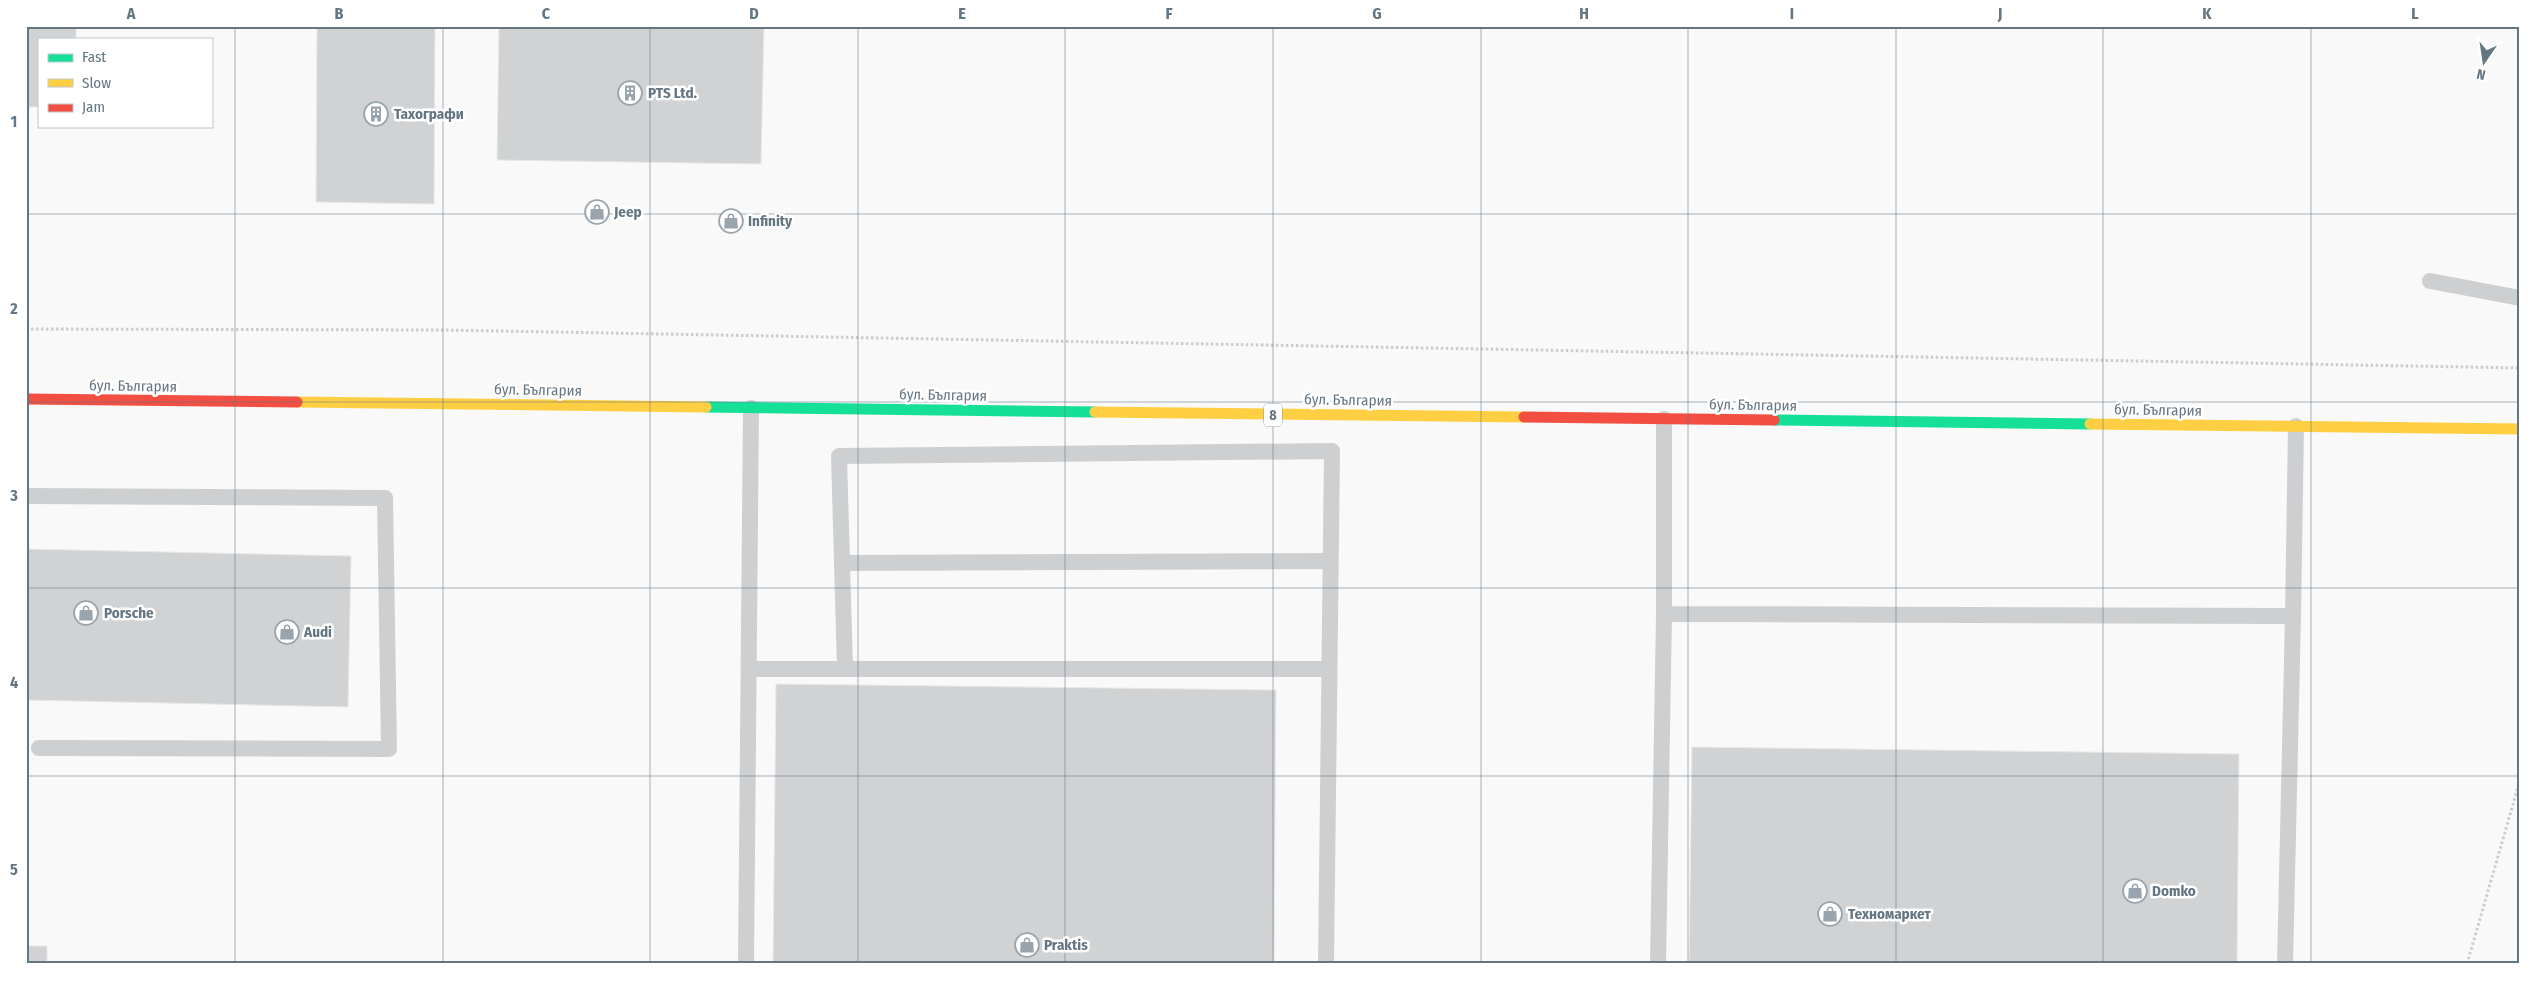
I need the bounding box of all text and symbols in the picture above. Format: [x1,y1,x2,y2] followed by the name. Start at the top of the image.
[126,4,136,23] text: A
[335,4,344,23] text: B
[542,4,551,23] text: C
[749,4,759,23] text: D
[958,4,966,23] text: E
[1165,4,1173,23] text: F
[1372,4,1382,23] text: G
[1579,4,1589,23] text: H
[1790,4,1794,23] text: I
[1997,4,2002,23] text: J
[2202,4,2212,23] text: K
[2411,4,2419,23] text: L
[38,38,212,128] legend
[2458,38,2508,88] north arrow
[82,48,106,66] text: Fast
[2475,65,2487,83] text: N
[82,74,111,92] text: Slow
[617,80,643,106] building icon: PTS Ltd.
[648,84,698,102] place label: PTS Ltd.
[82,98,105,116] text: Jam
[363,101,389,127] building icon: Тахографи
[394,105,464,123] place label: Тахографи
[11,112,17,131] text: 1
[584,199,610,225] shop icon: Jeep
[613,203,642,221] place label: Jeep
[718,208,744,234] shop icon: Infinity
[748,212,793,230] place label: Infinity
[9,299,18,318] text: 2
[89,376,177,396] street label: бул. България
[494,380,582,400] street label: бул. България
[899,385,987,405] street label: бул. България
[1304,390,1392,410] street label: бул. България
[1709,395,1797,415] street label: бул. България
[2114,400,2202,420] street label: бул. България
[1264,404,1282,426] road number: 8
[9,486,18,505] text: 3
[73,600,99,626] shop icon: Porsche
[104,604,154,622] place label: Porsche
[274,619,300,645] shop icon: Audi
[303,623,332,641] place label: Audi
[10,673,18,692] text: 4
[10,860,18,879] text: 5
[2122,878,2148,904] shop icon: Domko
[2152,882,2196,900] place label: Domko
[1817,901,1843,927] shop icon: Техномаркет
[1848,905,1931,923] place label: Техномаркет
[1014,932,1040,958] shop icon: Praktis
[1044,936,1088,954] place label: Praktis

